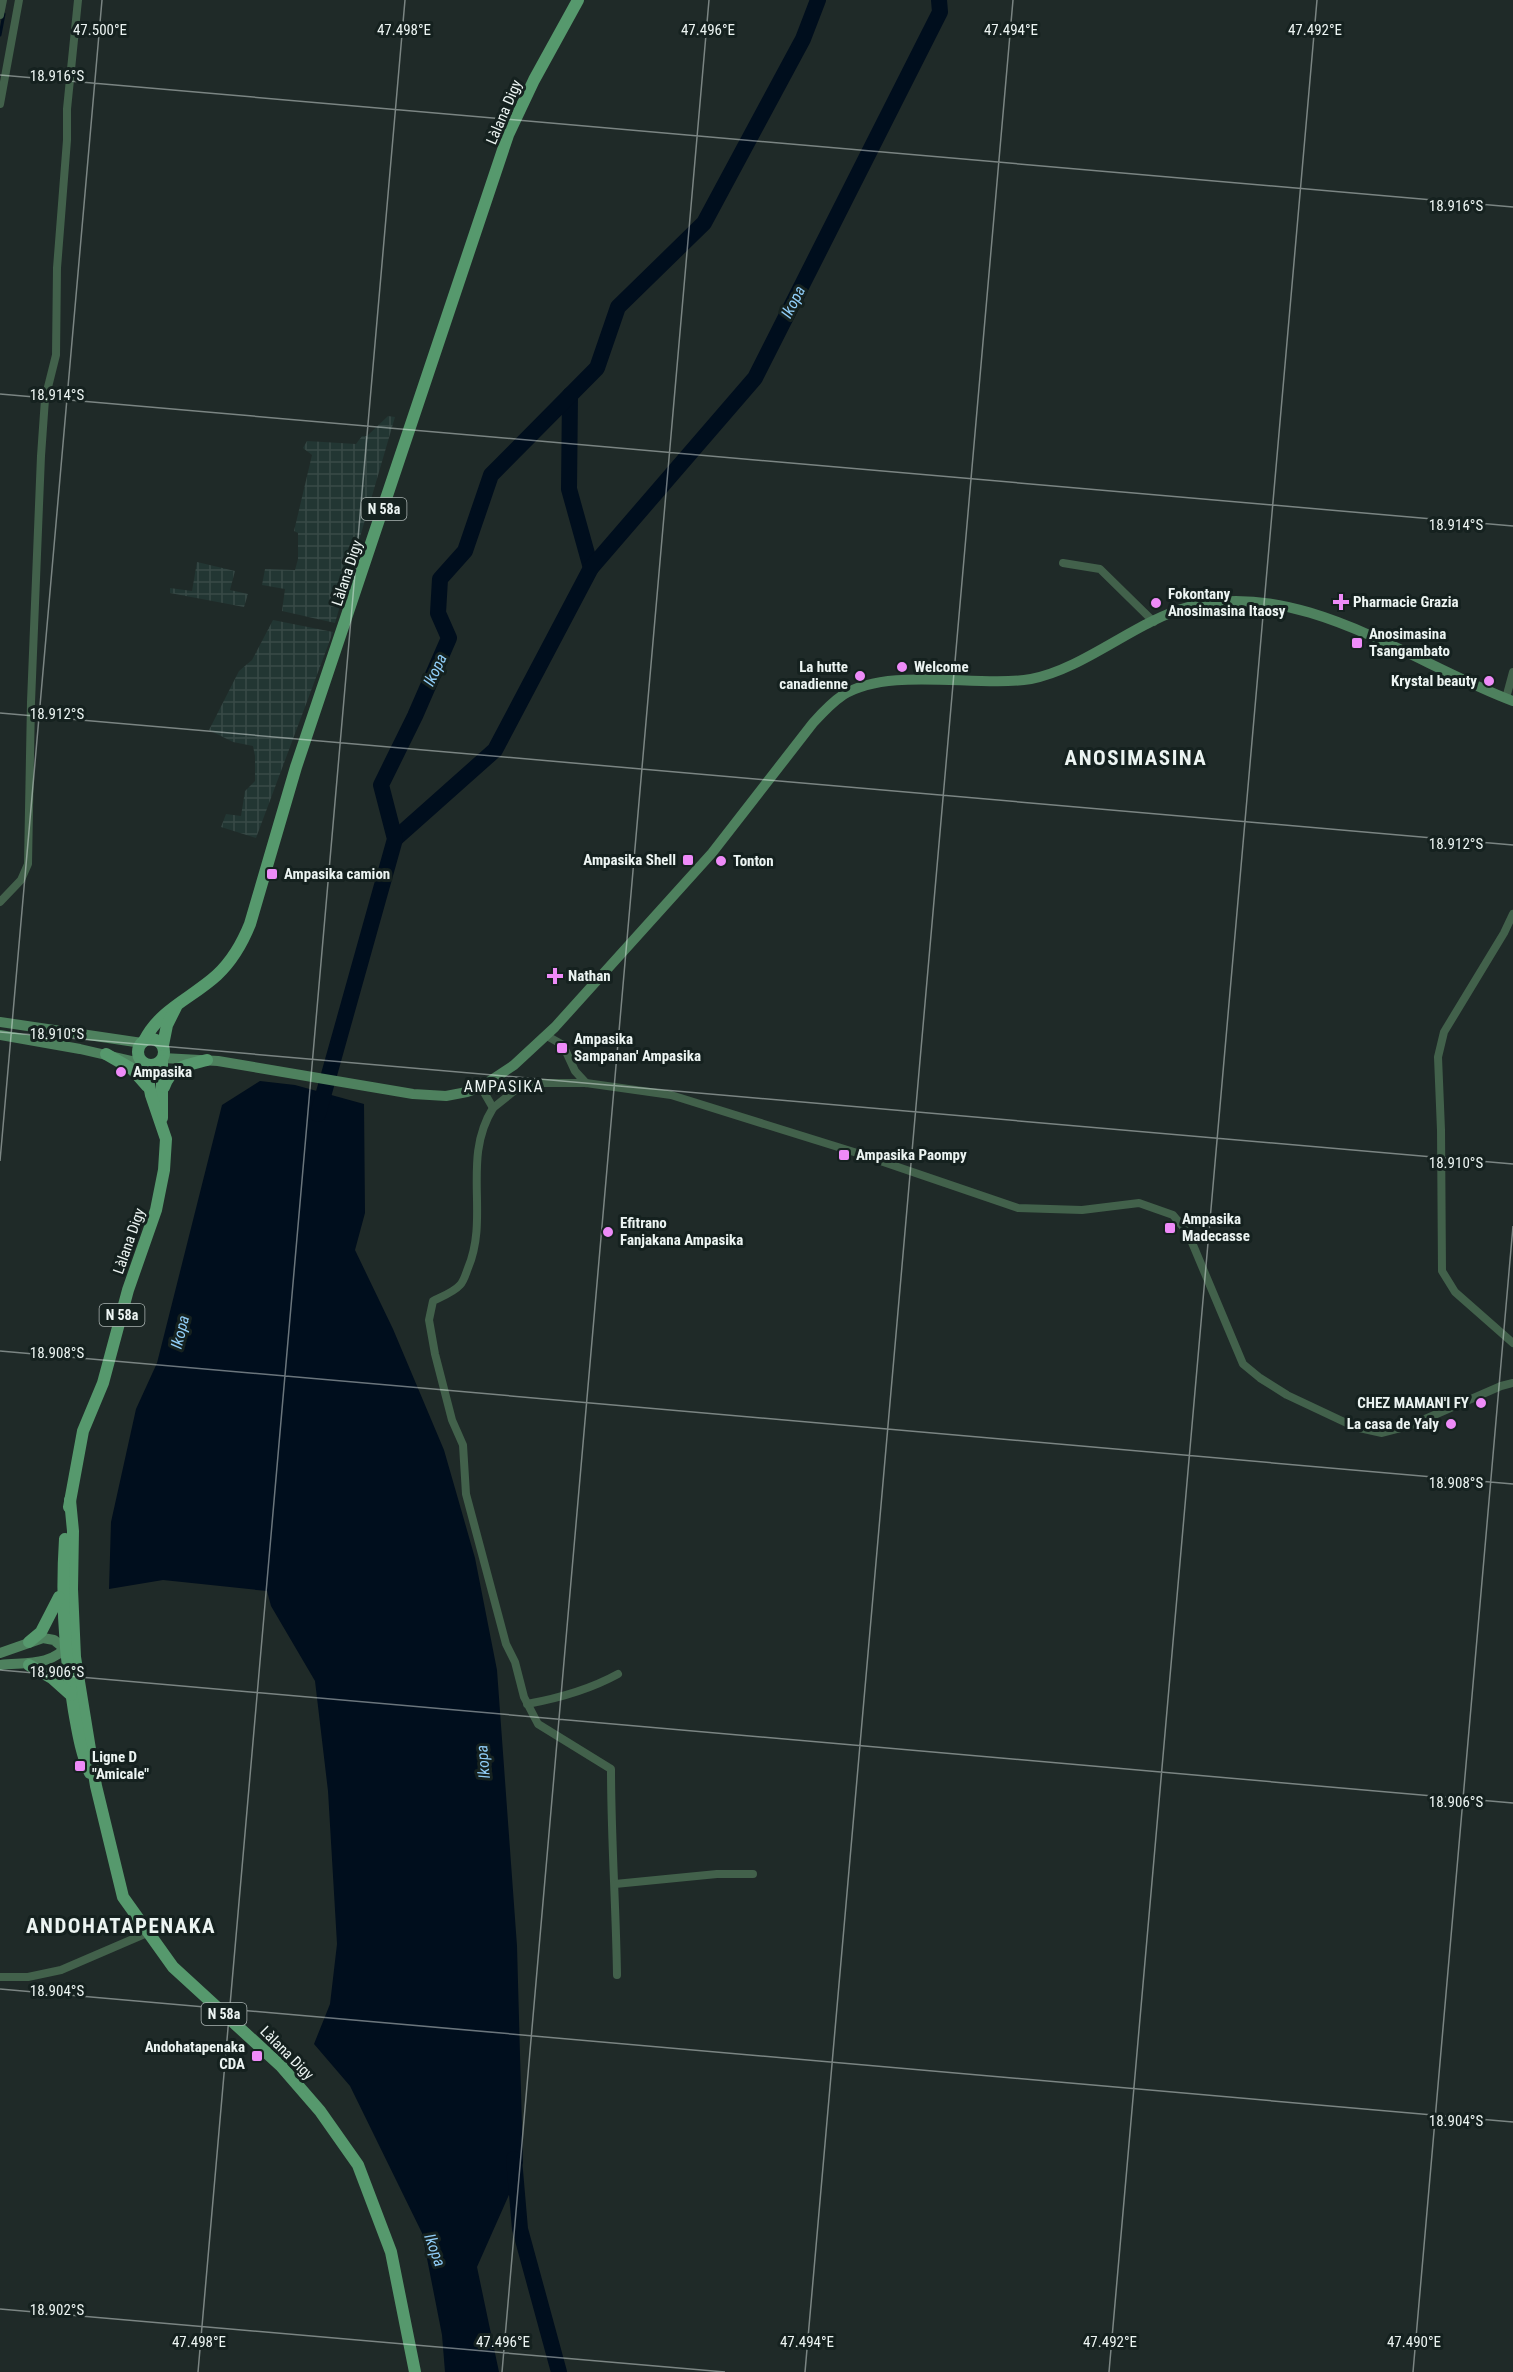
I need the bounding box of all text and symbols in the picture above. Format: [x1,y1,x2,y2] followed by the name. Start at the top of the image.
[73,21,127,39] text: 47.500°E
[377,21,431,39] text: 47.498°E
[681,21,735,39] text: 47.496°E
[984,21,1038,39] text: 47.494°E
[1288,21,1342,39] text: 47.492°E
[30,67,84,85] text: 18.916°S
[482,77,526,147] street label: Làlana Digy
[1429,197,1483,215] text: 18.916°S
[777,283,809,321] water label: Ikopa
[30,386,84,404] text: 18.914°S
[362,498,406,520] road number: N 58a
[1429,516,1483,534] text: 18.914°S
[328,538,366,608] street label: Làlana Digy
[1168,585,1286,620] place label: Fokontany Anosimasina Itaosy
[1353,593,1459,611] place label: Pharmacie Grazia
[1334,595,1348,609] marker: Pharmacie Grazia
[1149,596,1163,610] marker: Fokontany Anosimasina Itaosy
[1369,625,1450,660] place label: Anosimasina Tsangambato
[1350,636,1364,650] marker: Anosimasina Tsangambato
[419,651,451,689] water label: Ikopa
[779,658,848,693] place label: La hutte canadienne
[914,658,969,676] place label: Welcome
[895,660,909,674] marker: Welcome
[853,669,867,683] marker: La hutte canadienne
[1391,672,1477,690] place label: Krystal beauty
[1482,674,1496,688] marker: Krystal beauty
[30,705,84,723] text: 18.912°S
[1065,746,1207,770] district label: ANOSIMASINA
[1429,835,1483,853] text: 18.912°S
[583,851,676,869] place label: Ampasika Shell
[733,852,774,870] place label: Tonton
[681,853,695,867] marker: Ampasika Shell
[714,854,728,868] marker: Tonton
[284,865,390,883] place label: Ampasika camion
[265,867,279,881] marker: Ampasika camion
[546,967,564,985] marker: Nathan
[568,967,611,985] place label: Nathan
[30,1025,84,1043] text: 18.910°S
[574,1030,701,1065] place label: Ampasika Sampanan' Ampasika
[555,1041,569,1055] marker: Ampasika Sampanan' Ampasika
[133,1063,192,1081] place label: Ampasika
[114,1065,128,1079] marker: Ampasika
[464,1077,544,1096] district label: AMPASIKA
[856,1146,967,1164] place label: Ampasika Paompy
[837,1148,851,1162] marker: Ampasika Paompy
[1429,1154,1483,1172] text: 18.910°S
[109,1206,149,1276] street label: Làlana Digy
[1182,1210,1250,1245] place label: Ampasika Madecasse
[620,1214,743,1249] place label: Efitrano Fanjakana Ampasika
[1163,1221,1177,1235] marker: Ampasika Madecasse
[601,1225,615,1239] marker: Efitrano Fanjakana Ampasika
[100,1304,144,1326] road number: N 58a
[167,1313,193,1351] water label: Ikopa
[30,1344,84,1362] text: 18.908°S
[1357,1394,1470,1412] place label: CHEZ MAMAN'I FY
[1474,1396,1488,1410] marker: CHEZ MAMAN'I FY
[1347,1415,1439,1433] place label: La casa de Yaly
[1444,1417,1458,1431] marker: La casa de Yaly
[1429,1474,1483,1492] text: 18.908°S
[30,1663,84,1681] text: 18.906°S
[472,1744,494,1780] water label: Ikopa
[92,1748,149,1783] place label: Ligne D "Amicale"
[73,1759,87,1773] marker: Ligne D "Amicale"
[1429,1793,1483,1811] text: 18.906°S
[26,1914,216,1938] district label: ANDOHATAPENAKA
[30,1982,84,2000] text: 18.904°S
[202,2003,246,2025] road number: N 58a
[256,2022,318,2084] street label: Làlana Digy
[145,2038,245,2073] place label: Andohatapenaka CDA
[250,2049,264,2063] marker: Andohatapenaka CDA
[1429,2112,1483,2130] text: 18.904°S
[420,2231,450,2269] water label: Ikopa
[30,2301,84,2319] text: 18.902°S
[172,2333,226,2351] text: 47.498°E
[476,2333,530,2351] text: 47.496°E
[780,2333,834,2351] text: 47.494°E
[1083,2333,1137,2351] text: 47.492°E
[1387,2333,1441,2351] text: 47.490°E

